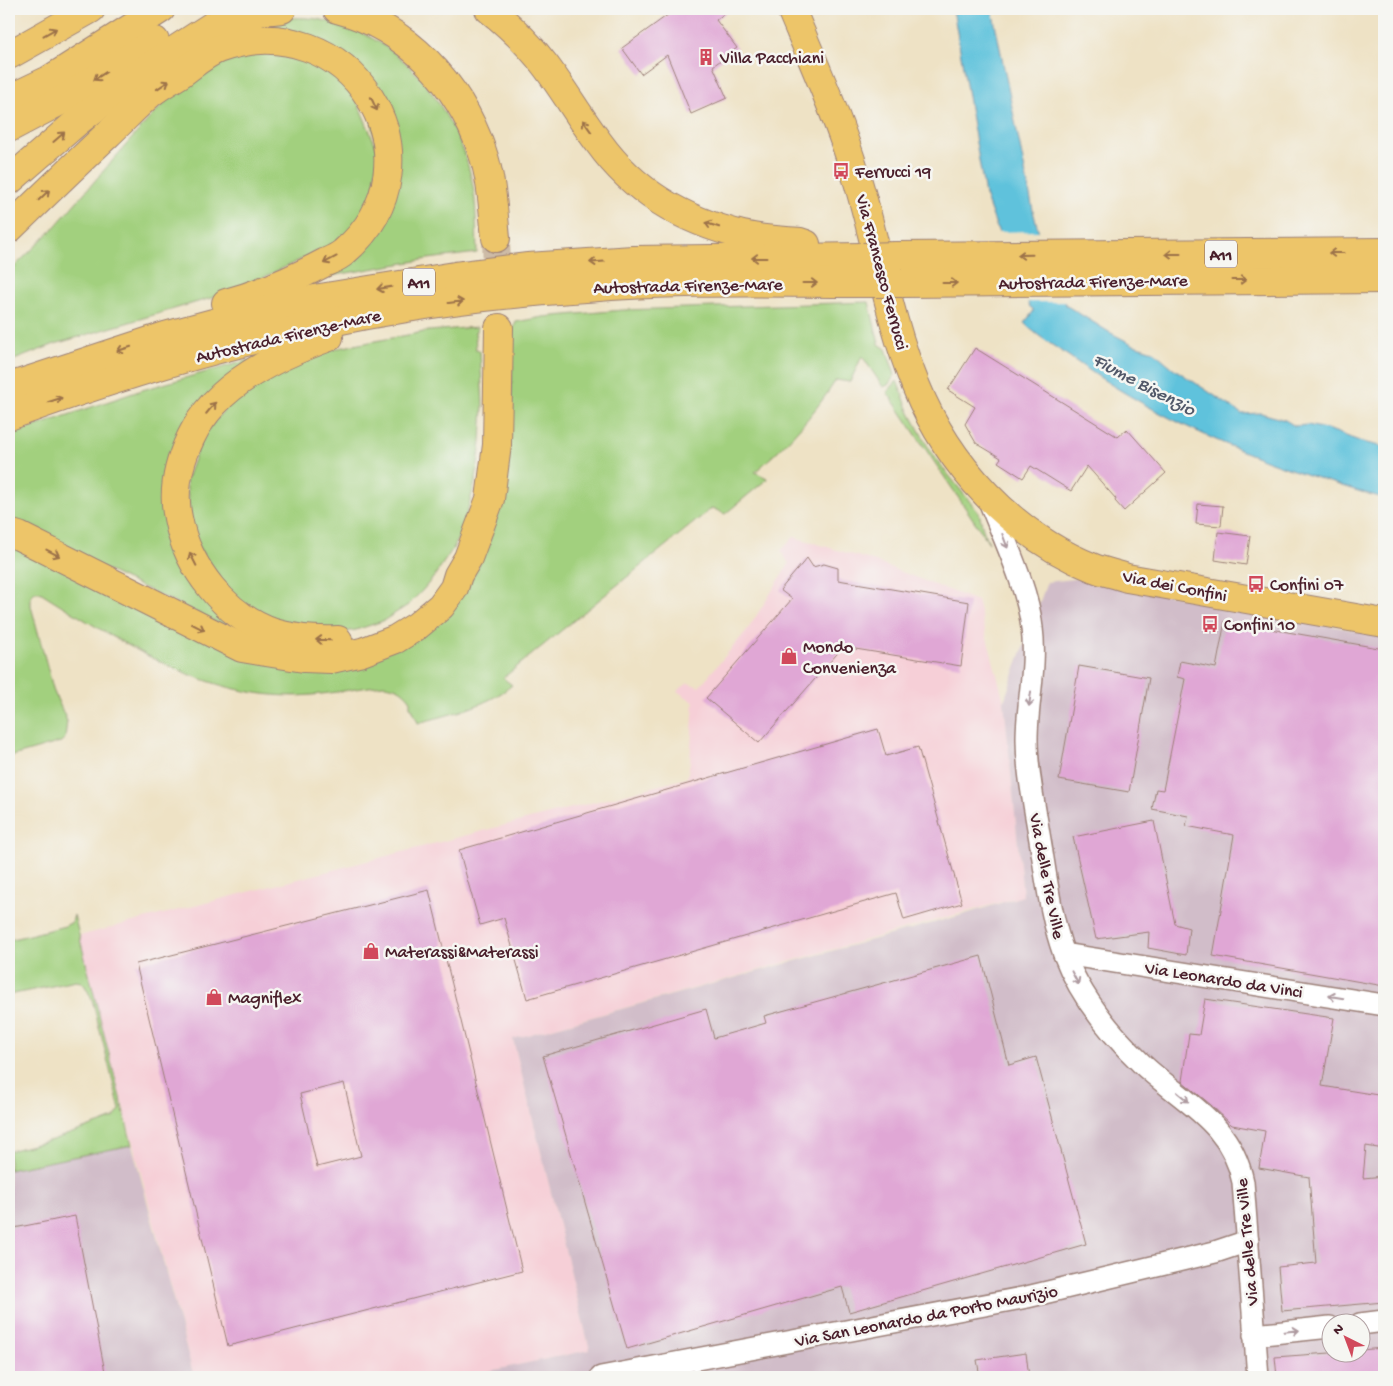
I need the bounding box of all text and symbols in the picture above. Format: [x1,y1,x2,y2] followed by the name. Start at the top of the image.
[42,27,57,37] one-way arrow
[696,47,716,67] building icon: Villa Pacchiani
[719,49,824,70] place label: Villa Pacchiani
[94,71,108,81] one-way arrow
[156,80,170,90] one-way arrow
[370,96,380,111] one-way arrow
[582,119,592,133] one-way arrow
[52,132,65,143] one-way arrow
[831,161,851,181] bus stop icon: Ferrucci 19
[854,163,931,184] place label: Ferrucci 19
[38,189,50,201] one-way arrow
[849,192,911,353] street label: Via Francesco Ferrucci
[704,220,720,229] one-way arrow
[1205,240,1237,268] road number: A11
[1328,248,1344,258] one-way arrow
[1165,249,1182,259] one-way arrow
[1017,250,1034,260] one-way arrow
[752,253,768,263] one-way arrow
[323,256,338,265] one-way arrow
[589,257,605,266] one-way arrow
[403,268,435,296] road number: A11
[998,271,1189,296] street label: Autostrada Firenze-Mare
[593,275,784,300] street label: Autostrada Firenze-Mare
[1231,275,1247,285] one-way arrow
[802,278,818,288] one-way arrow
[942,278,958,287] one-way arrow
[376,283,392,293] one-way arrow
[447,297,463,307] one-way arrow
[194,306,384,369] street label: Autostrada Firenze-Mare
[116,345,132,355] one-way arrow
[1088,350,1199,423] water label: Fiume Bisenzio
[46,394,62,404] one-way arrow
[205,402,216,415] one-way arrow
[1001,533,1010,548] one-way arrow
[45,549,60,559] one-way arrow
[188,551,198,566] one-way arrow
[1120,567,1228,608] street label: Via dei Confini
[1246,574,1266,594] bus stop icon: Confini 07
[1270,576,1344,597] place label: Confini 07
[1200,614,1220,634] bus stop icon: Confini 10
[1224,616,1295,637] place label: Confini 10
[190,622,205,632] one-way arrow
[316,635,332,645] one-way arrow
[803,638,897,680] place label: Mondo Convenienza
[779,646,799,666] shop icon: Mondo Convenienza
[1025,690,1035,706] one-way arrow
[1023,811,1068,942] street label: Via delle Tre Ville
[361,941,381,961] shop icon: Materassi&Materassi
[385,943,539,964] place label: Materassi&Materassi
[1142,958,1304,1004] street label: Via Leonardo da Vinci
[1070,970,1080,985] one-way arrow
[204,987,224,1007] shop icon: Magniflex
[228,989,302,1010] place label: Magniflex
[1328,992,1344,1002] one-way arrow
[1176,1092,1189,1103] one-way arrow
[1232,1177,1265,1307] street label: Via delle Tre Ville
[792,1282,1060,1353] street label: Via San Leonardo da Porto Maurizio
[1320,1314,1370,1364] north arrow
[1330,1321,1348,1340] text: N
[1284,1326,1300,1336] one-way arrow

